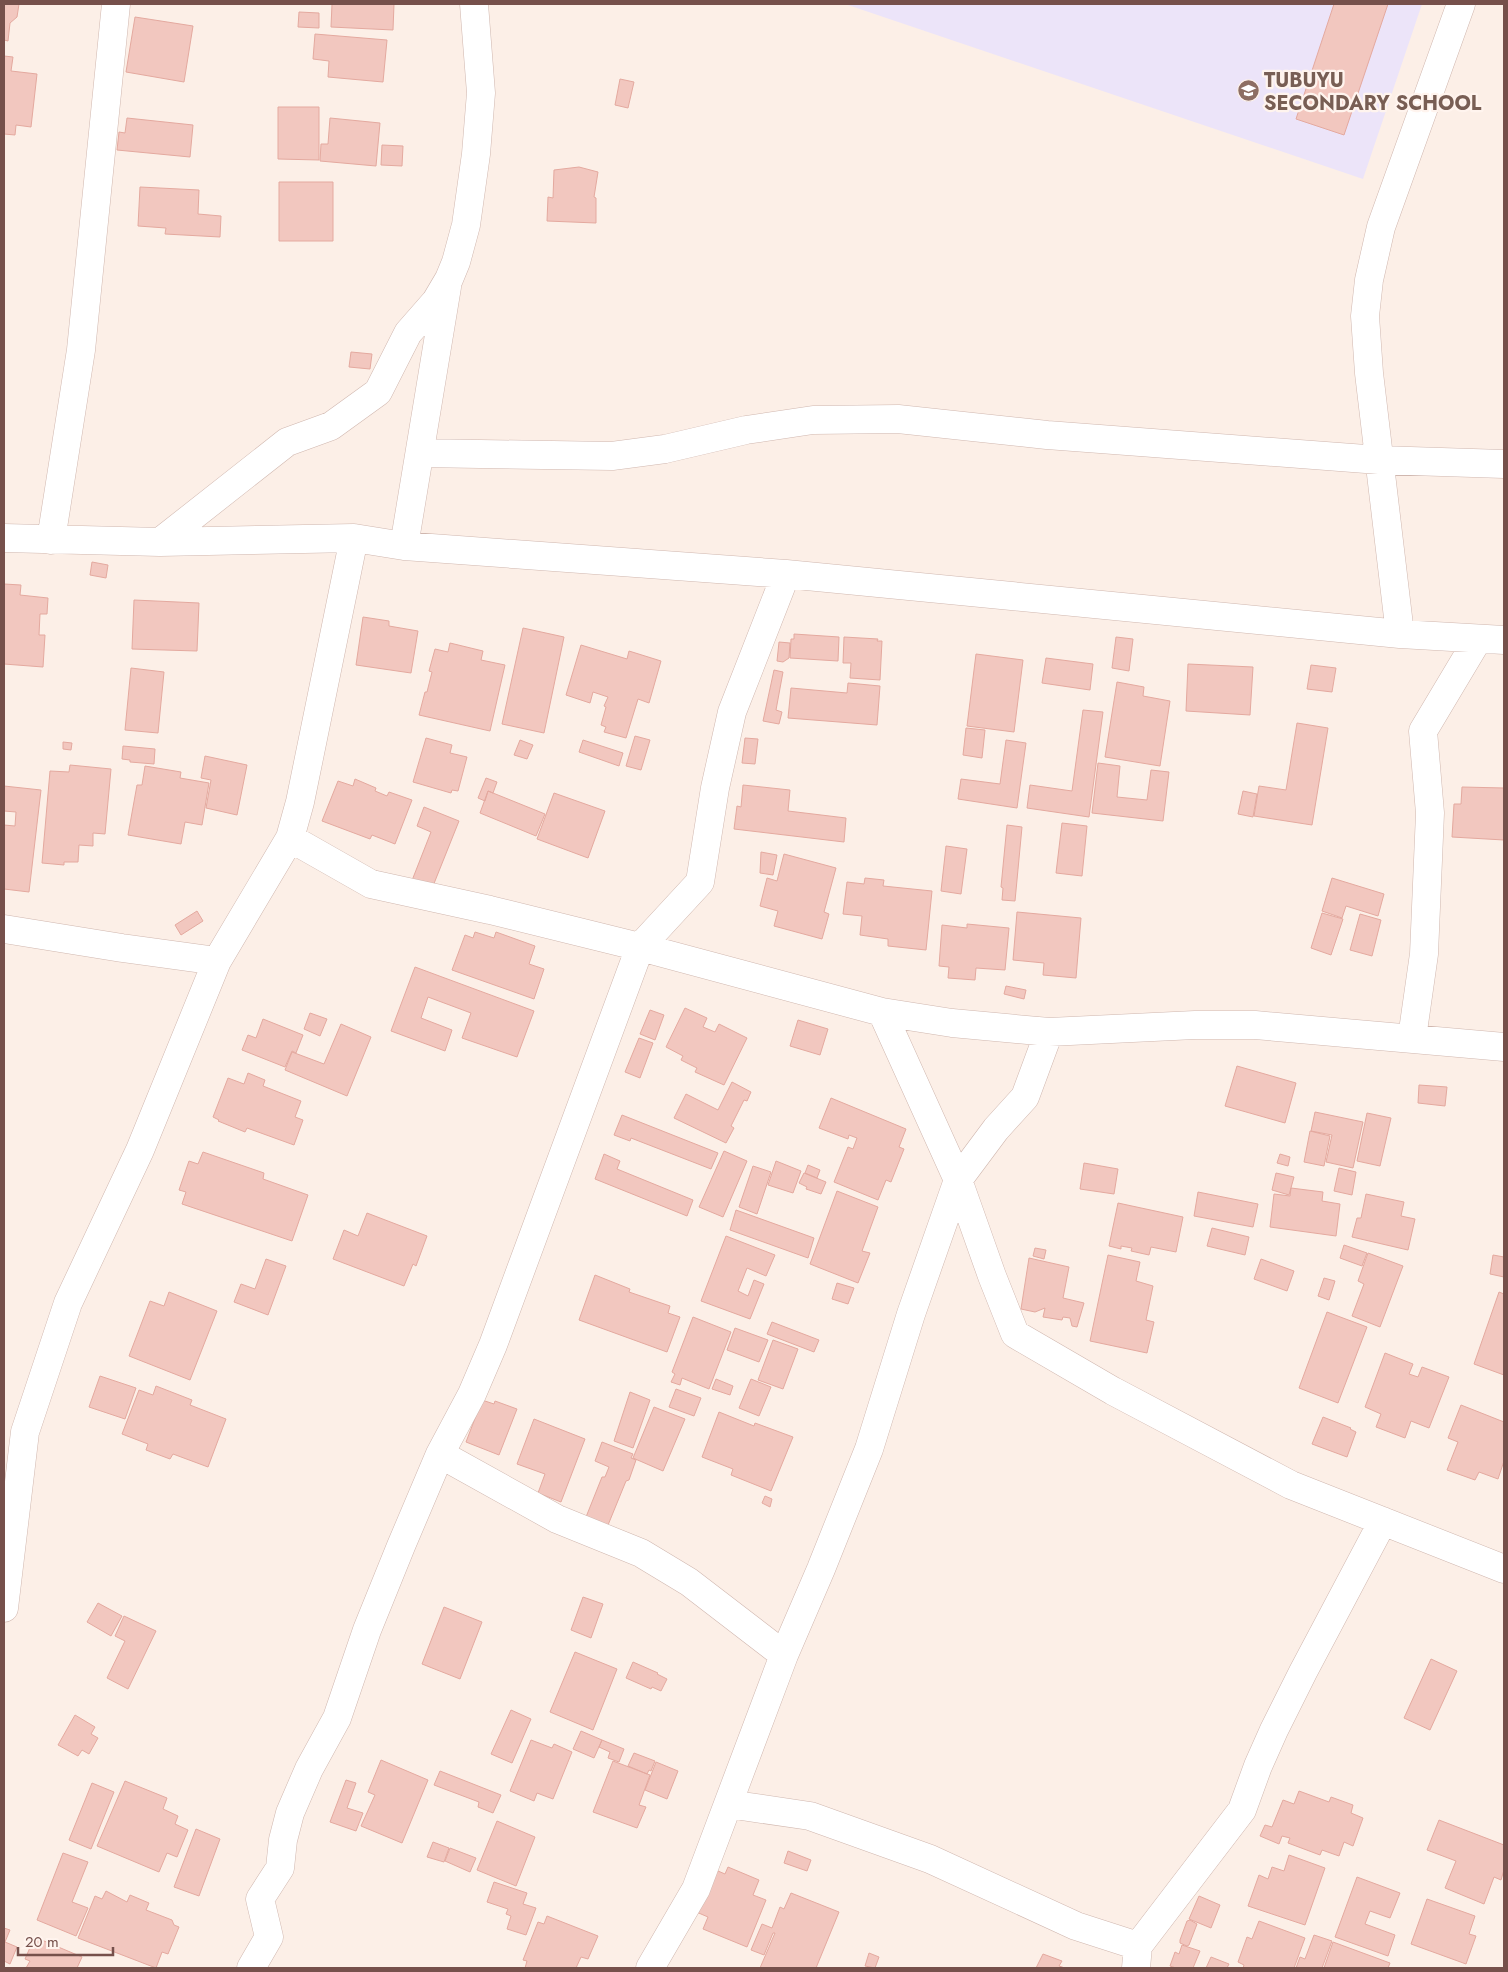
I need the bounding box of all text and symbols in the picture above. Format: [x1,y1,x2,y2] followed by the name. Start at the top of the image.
[1264,66,1482,118] place label: TUBUYU SECONDARY SCHOOL
[1236,79,1260,103] school or university icon: TUBUYU SECONDARY SCHOOL
[18,1924,112,1956] scale bar
[25,1931,59,1953] text: 20 m

